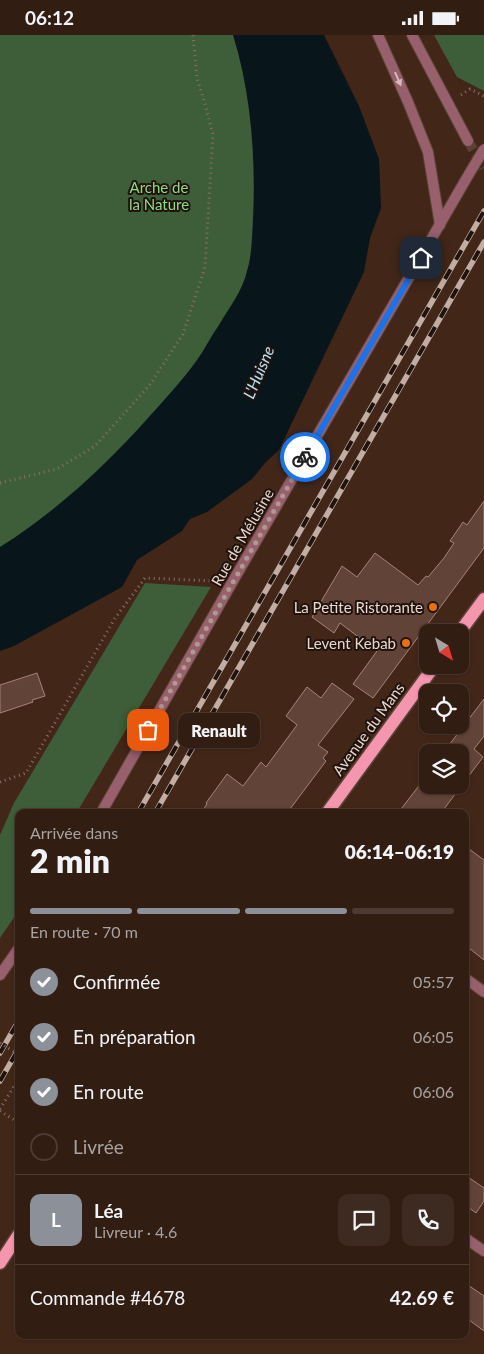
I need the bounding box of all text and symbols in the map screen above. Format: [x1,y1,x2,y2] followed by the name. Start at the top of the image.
[25,6,74,29] text: 06:12
[394,72,402,86] one-way arrow
[129,178,189,213] park label: Arche de la Nature
[400,237,442,279] pin
[407,244,435,272] icon: home
[238,343,278,401] water label: L'Huisne
[280,432,330,482] courier
[291,443,319,471] icon: bike
[207,485,277,589] street label: Rue de Mélusine
[294,598,423,616] place label: La Petite Ristorante
[427,601,439,613] marker: La Petite Ristorante
[419,624,469,674] north arrow
[419,624,469,794] map controls
[307,634,396,652] place label: Levent Kebab
[400,637,412,649] marker: Levent Kebab
[328,679,408,779] street label: Avenue du Mans
[419,684,469,734] button: locate
[127,709,169,751] pin
[178,713,260,747] callout: Renault
[134,716,162,744] icon: bag
[191,721,247,740] text: Renault
[419,744,469,794] button: layers
[30,823,118,842] text: Arrivée dans
[345,840,454,863] text: 06:14–06:19
[30,841,110,880] text: 2 min
[30,922,138,941] text: En route · 70 m
[30,968,58,996] icon: check
[73,970,160,993] text: Confirmée
[413,972,454,991] text: 05:57
[30,1023,58,1051] icon: check
[73,1025,196,1048] text: En préparation
[413,1027,454,1046] text: 06:05
[30,1078,58,1106] icon: check
[73,1080,144,1103] text: En route
[413,1082,454,1101] text: 06:06
[73,1135,124,1158] text: Livrée
[338,1194,390,1246] button: chat
[402,1194,454,1246] button: phone
[94,1199,123,1222] text: Léa
[51,1208,61,1231] text: L
[94,1222,177,1241] text: Livreur · 4.6
[30,1286,185,1309] text: Commande #4678
[390,1286,454,1309] text: 42.69 €

